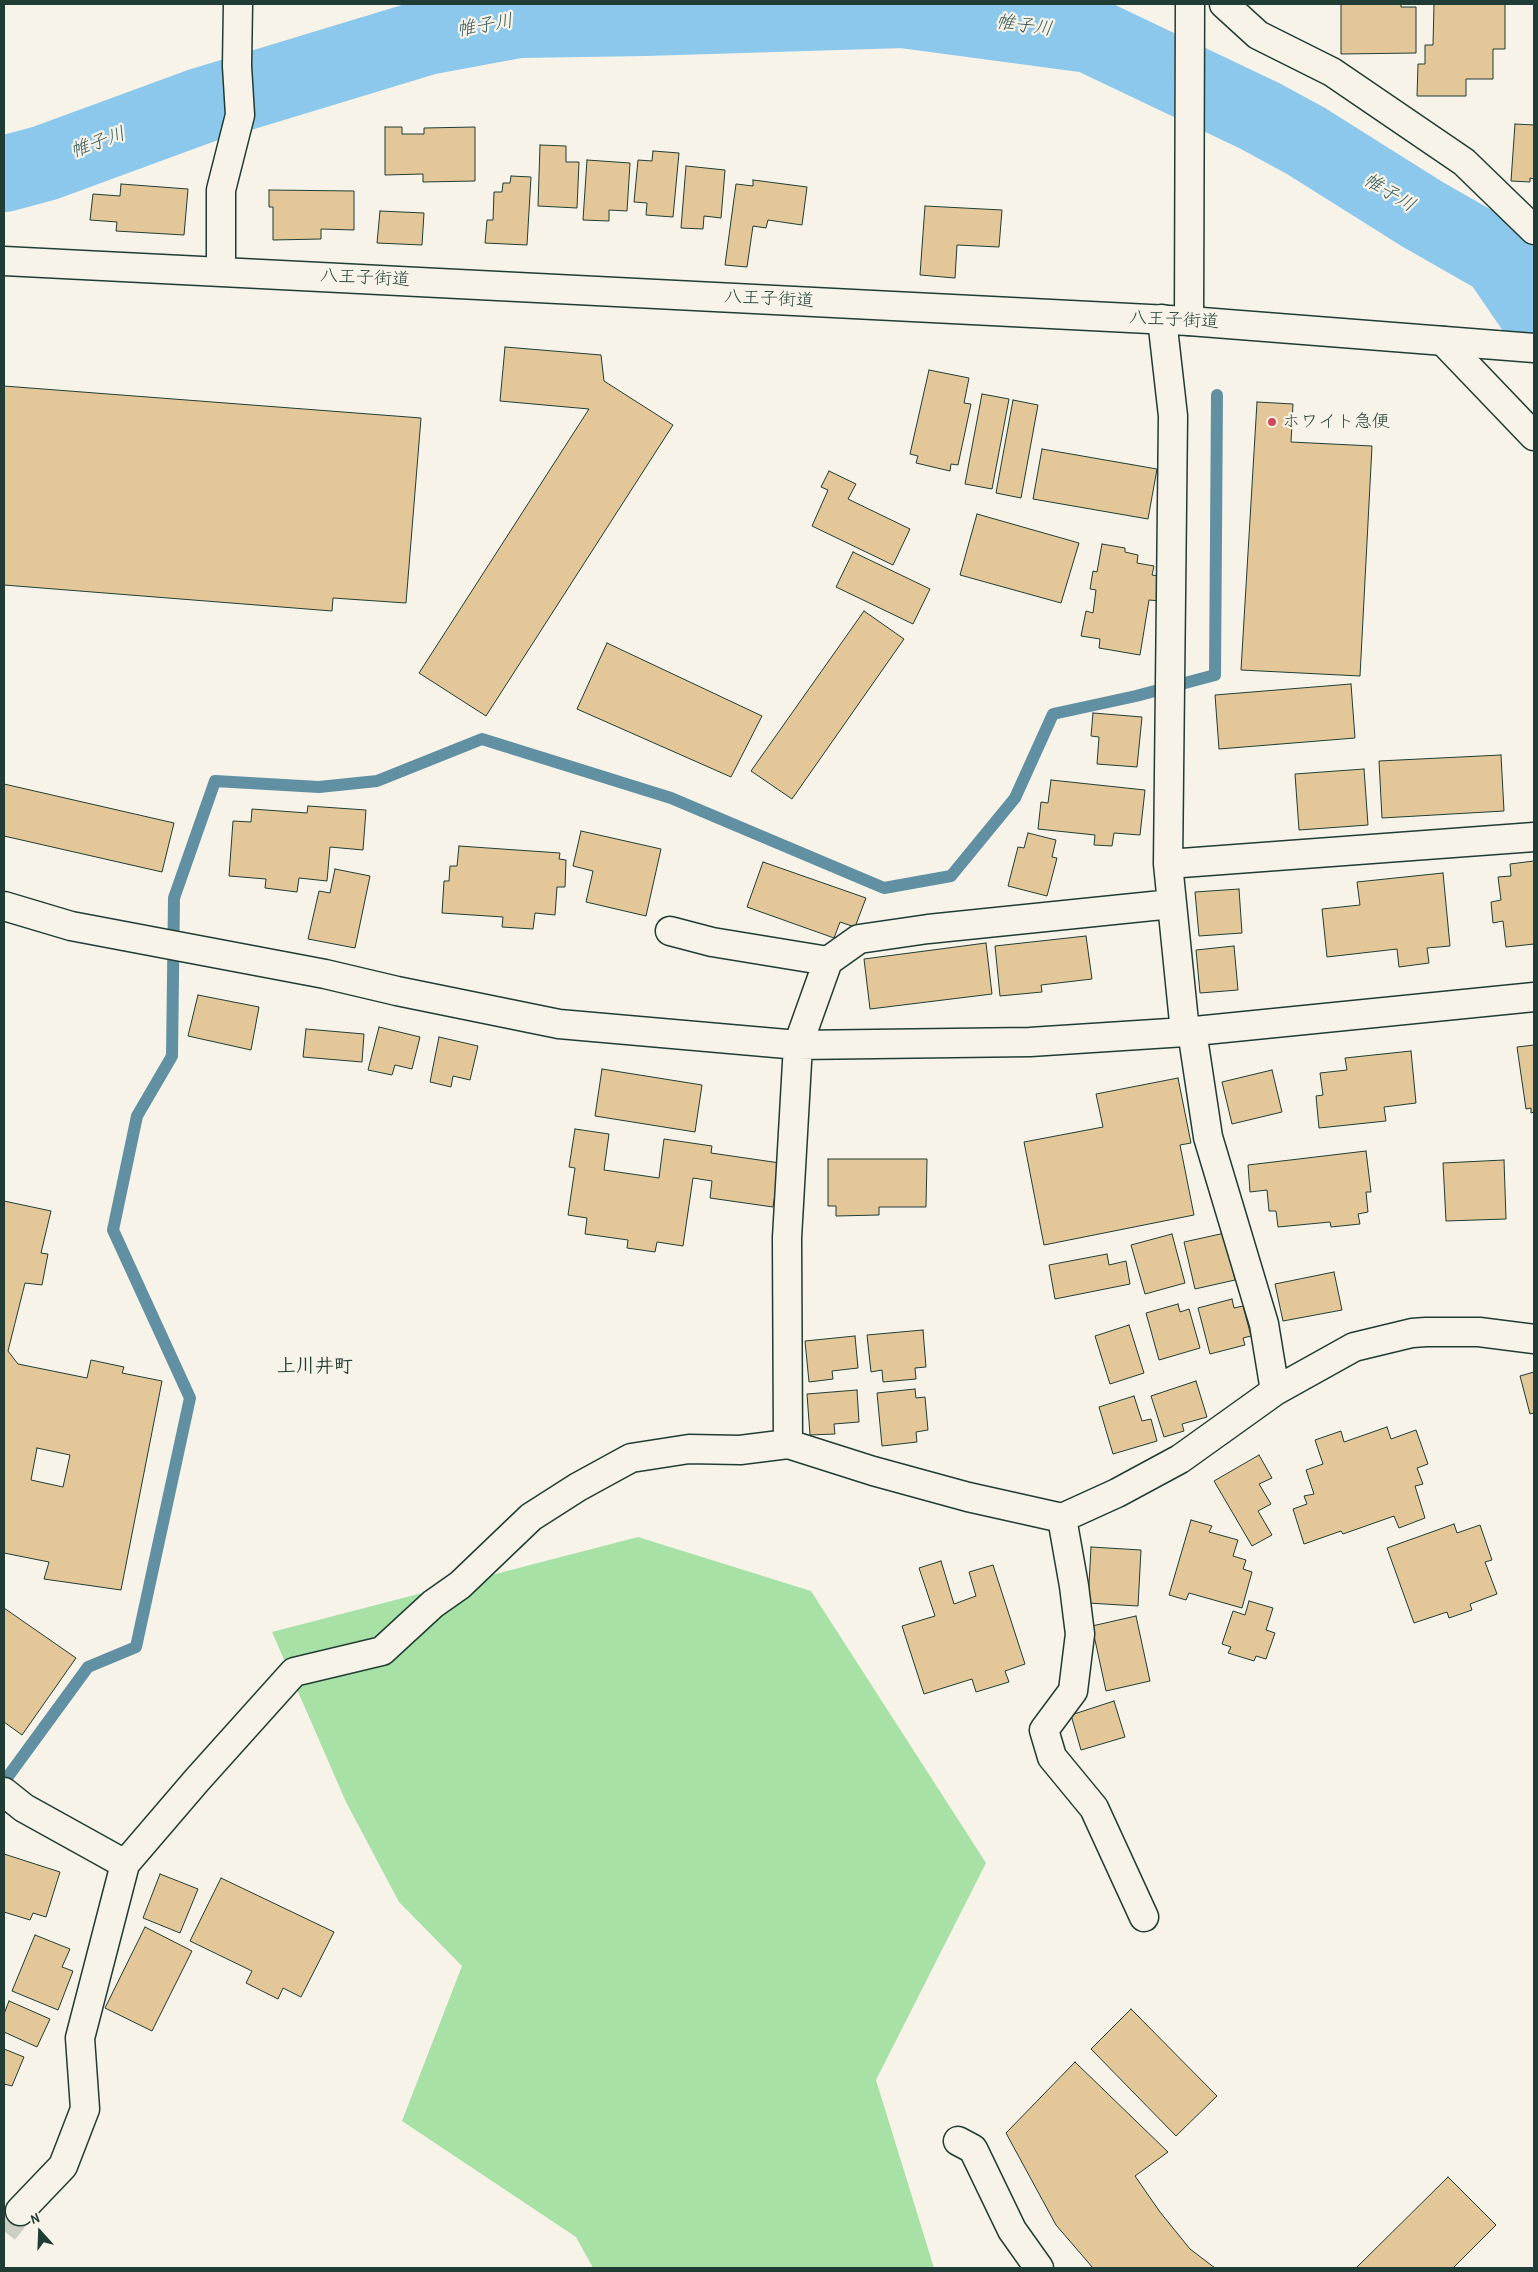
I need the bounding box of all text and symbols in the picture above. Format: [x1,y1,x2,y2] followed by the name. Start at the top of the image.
[455,10,515,42] water label: 帷子川
[994,11,1054,41] water label: 帷子川
[67,123,129,163] water label: 帷子川
[1359,169,1419,217] water label: 帷子川
[319,265,411,291] street label: 八王子街道
[723,286,815,312] street label: 八王子街道
[1128,307,1220,333] street label: 八王子街道
[1282,411,1390,433] place label: ホワイト急便
[1266,416,1278,428] marker: ホワイト急便
[277,1356,353,1378] district label: 上川井町
[15,2207,65,2257] north arrow
[28,2207,41,2228] text: N

